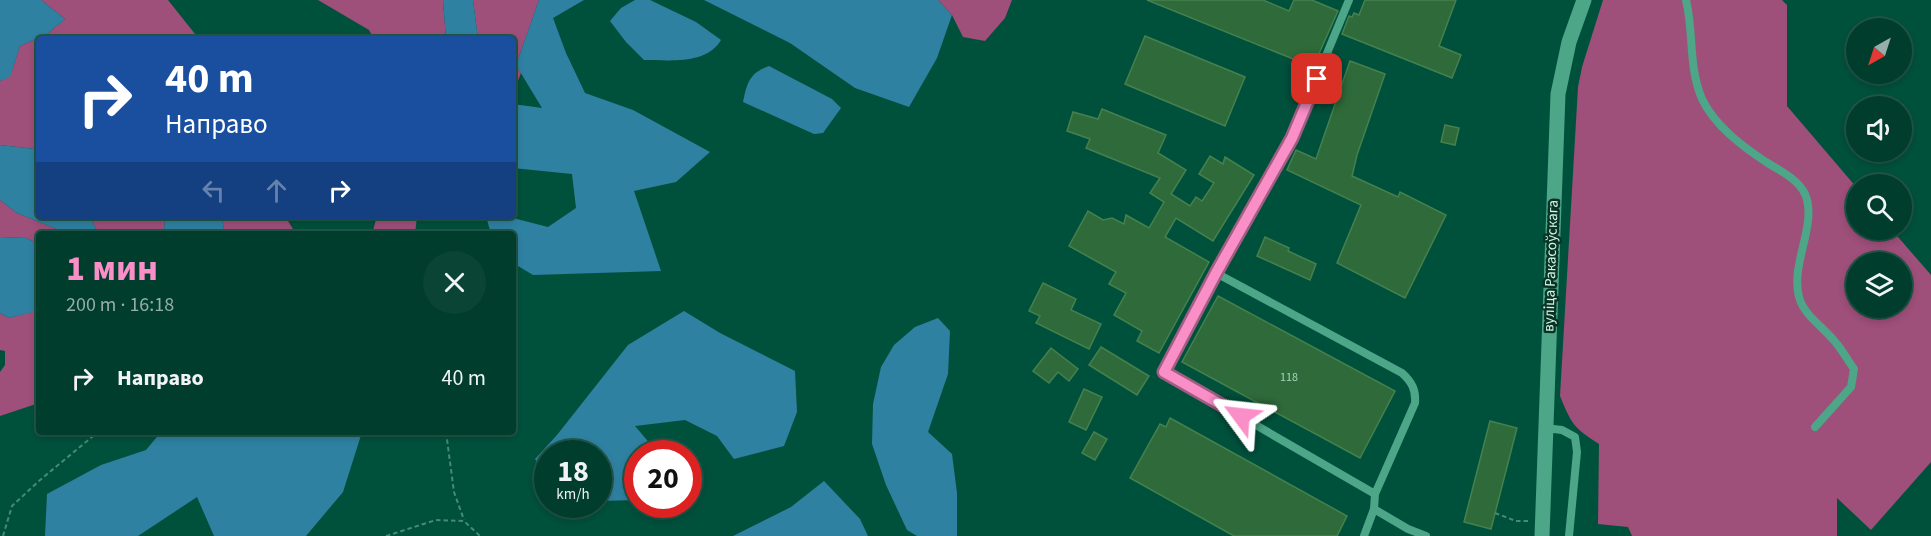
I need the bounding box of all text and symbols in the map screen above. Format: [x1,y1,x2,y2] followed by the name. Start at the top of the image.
[1846,18,1912,84] north arrow
[1846,18,1912,318] map controls
[165,49,254,109] text: 40 m
[1291,53,1342,104] pin
[66,60,144,138] icon: right
[1300,62,1333,95] icon: arrive
[1846,96,1912,162] button: sound
[165,105,268,144] text: Направо
[197,174,230,207] icon: left
[260,174,293,207] icon: ahead
[323,174,356,207] icon: right
[1846,174,1912,240] button: search
[1538,200,1564,332] street label: вуліца Ракасоўскага
[66,243,158,294] text: 1 мин
[423,251,486,314] button: close
[1846,252,1912,318] button: layers
[66,291,174,319] text: 200 m · 16:18
[66,362,99,395] icon: right
[117,362,204,394] text: Направо
[441,362,486,394] text: 40 m
[1280,369,1298,386] house number: 118
[1209,384,1273,448] position arrow
[624,440,702,518] speed limit sign: 20
[557,450,589,493] text: 18
[556,484,590,505] text: km/h

